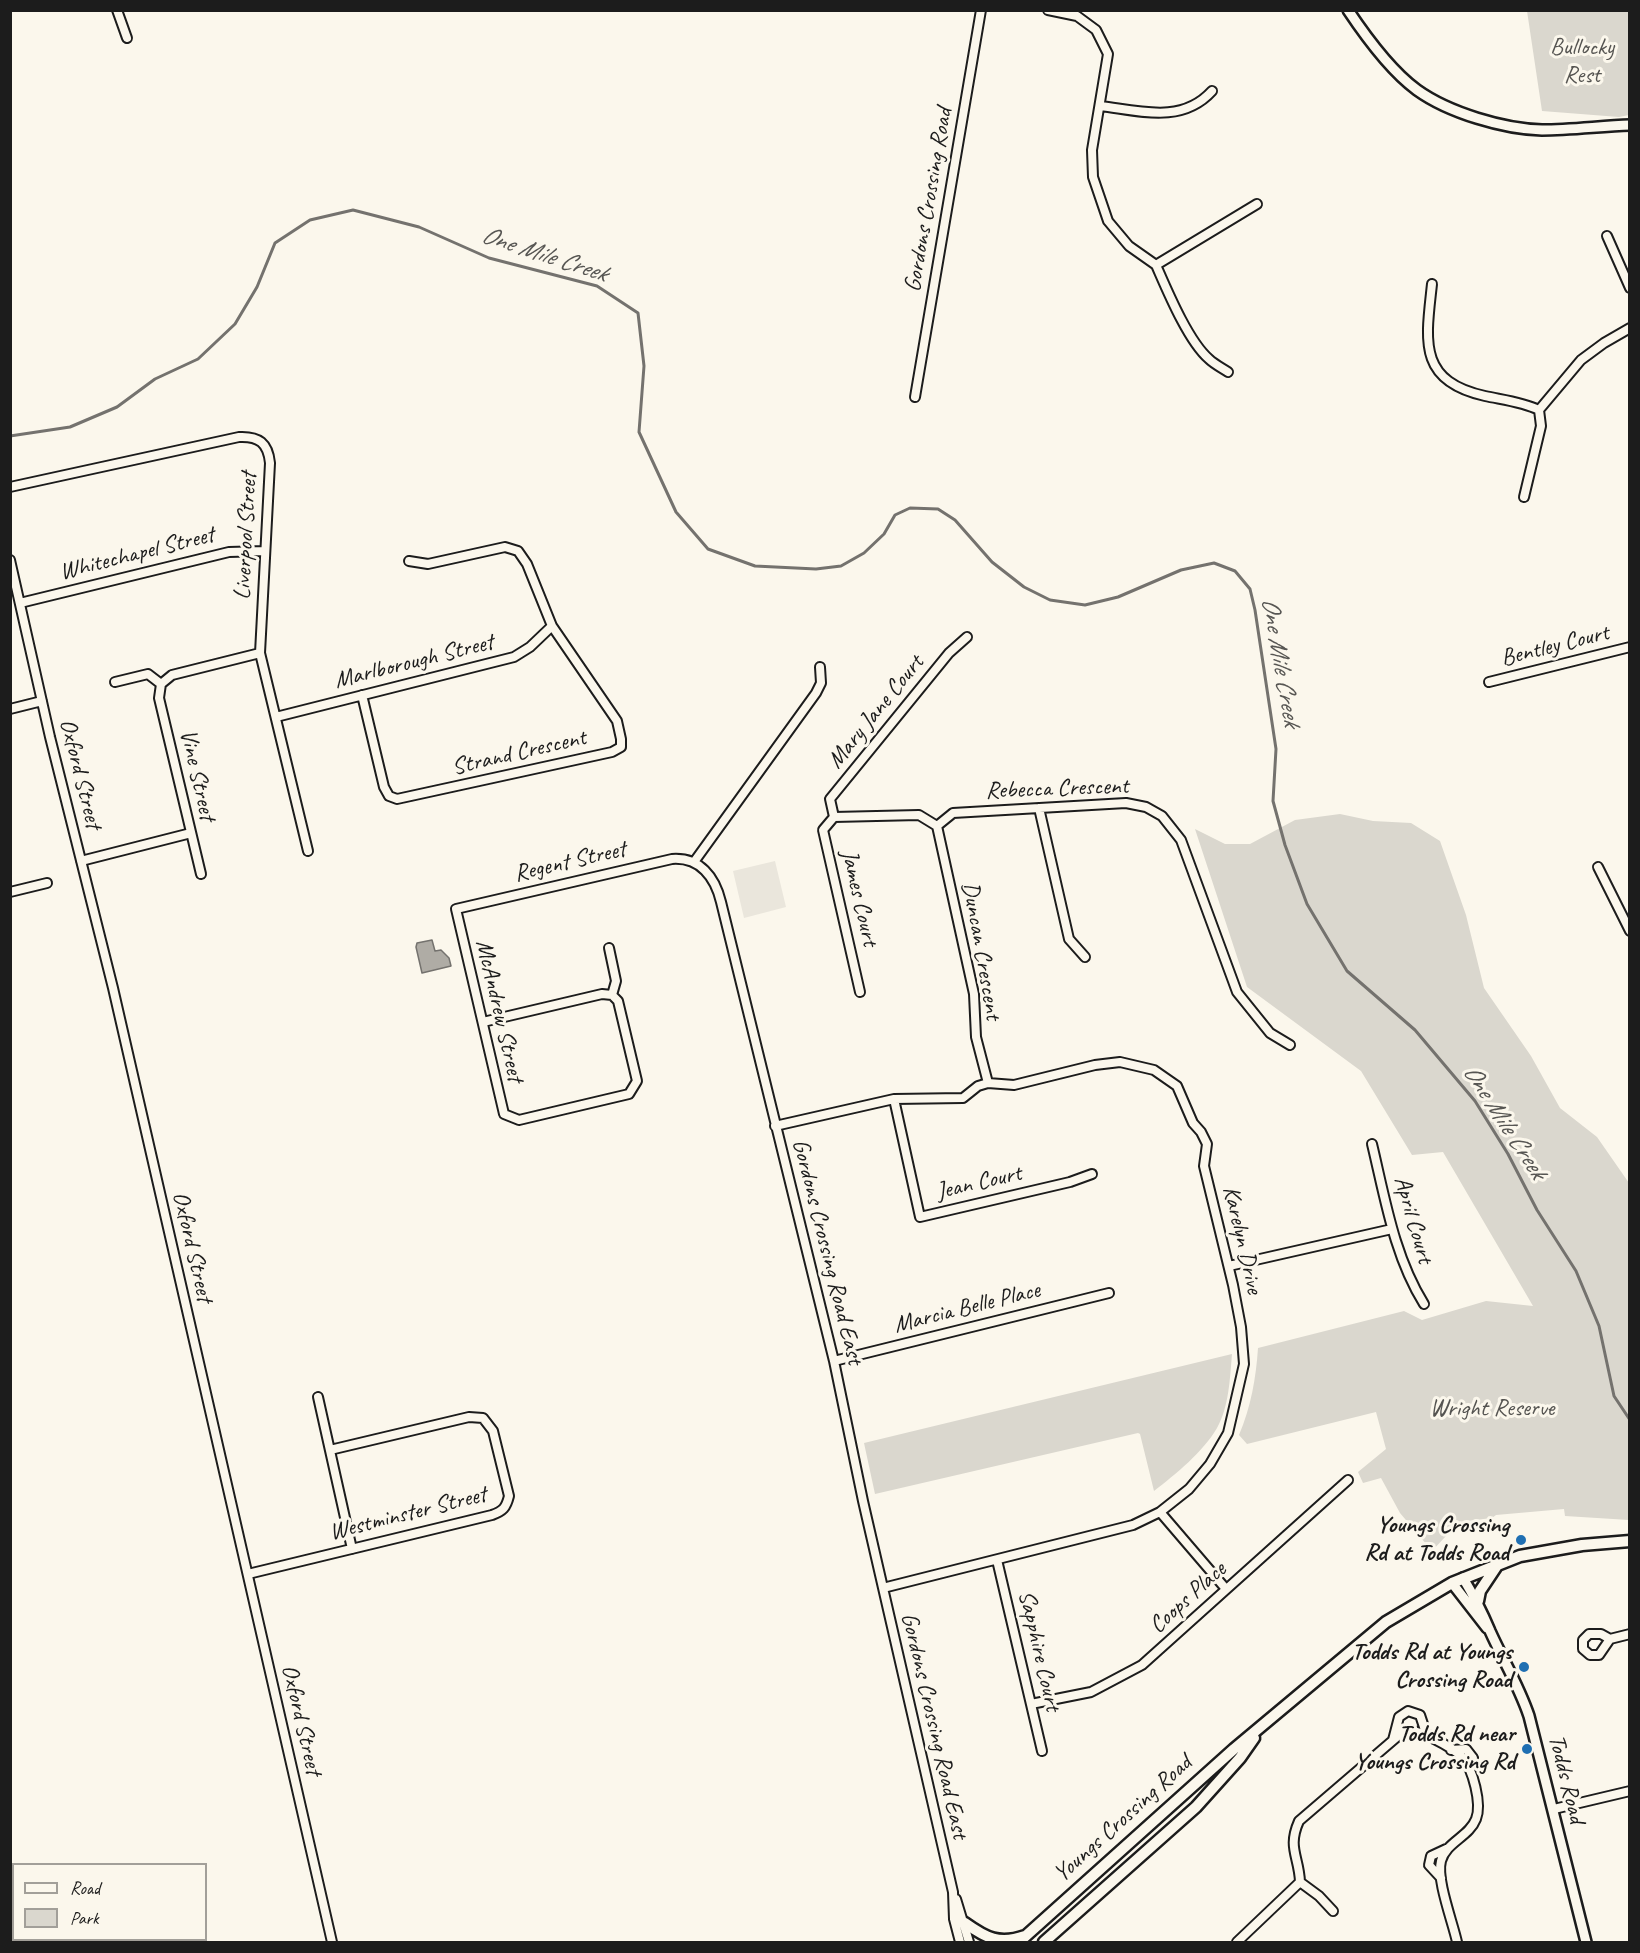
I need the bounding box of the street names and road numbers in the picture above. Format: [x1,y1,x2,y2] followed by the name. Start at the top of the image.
[899,106,959,294] street label: Gordons Crossing Road
[228,471,264,601] street label: Liverpool Street
[57,521,217,587] street label: Whitechapel Street
[1498,619,1612,673] street label: Bentley Court
[332,628,496,696] street label: Marlborough Street
[821,649,931,775] street label: Mary Jane Court
[52,716,108,832] street label: Oxford Street
[449,724,589,782] street label: Strand Crescent
[173,726,221,824] street label: Vine Street
[985,772,1129,806] street label: Rebecca Crescent
[511,835,629,889] street label: Regent Street
[834,847,884,949] street label: James Court
[955,880,1007,1022] street label: Duncan Crescent
[469,937,529,1085] street label: McAndrew Street
[785,1136,869,1368] street label: Gordons Crossing Road East
[934,1159,1024,1207] street label: Jean Court
[1387,1173,1439,1267] street label: April Court
[1216,1183,1268,1297] street label: Karelyn Drive
[165,1189,219,1305] street label: Oxford Street
[891,1276,1043,1340] street label: Marcia Belle Place
[326,1481,490,1547] street label: Westminster Street
[1144,1556,1232,1640] street label: Coops Place
[1011,1588,1067,1714] street label: Sapphire Court
[894,1610,974,1842] street label: Gordons Crossing Road East
[274,1662,328,1778] street label: Oxford Street
[1541,1732,1591,1826] street label: Todds Road
[1048,1749,1198,1889] street label: Youngs Crossing Road

